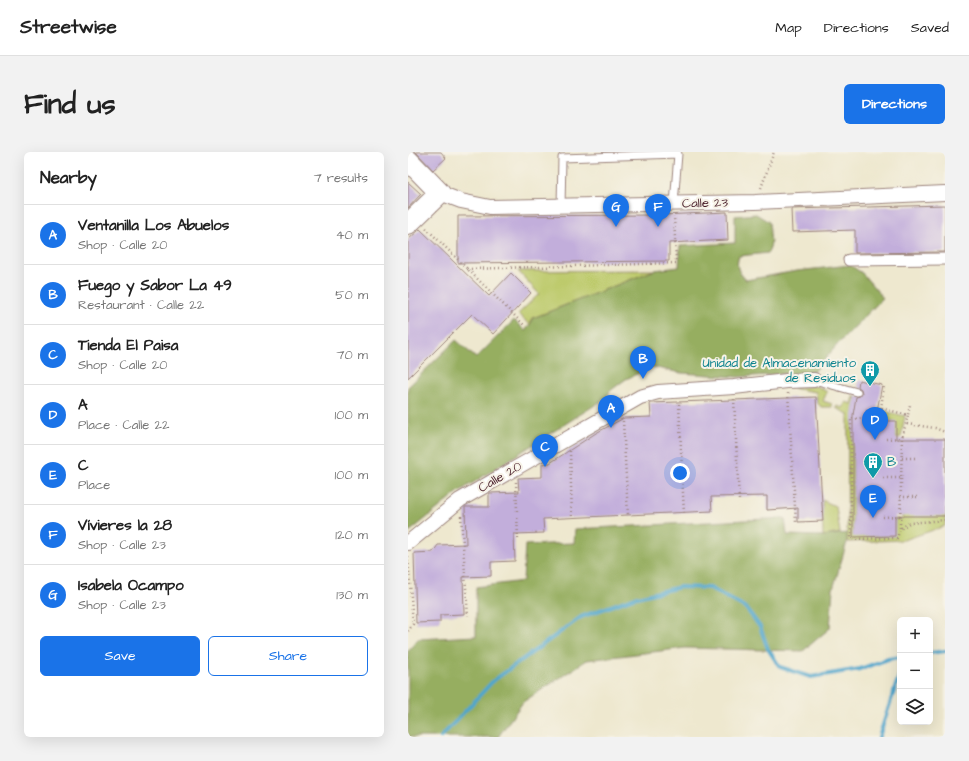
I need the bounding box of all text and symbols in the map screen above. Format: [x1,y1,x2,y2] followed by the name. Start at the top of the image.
[20,14,117,41] text: Streetwise
[775,18,802,38] text: Map
[824,18,889,38] text: Directions
[911,18,949,38] text: Saved
[844,84,945,124] button: Directions
[24,85,115,124] text: Find us
[40,166,97,190] text: Nearby
[314,169,368,187] text: 7 results
[603,194,629,227] pin: G
[645,194,671,227] pin: F
[682,194,729,212] street label: Calle 23
[78,215,229,236] text: Ventanilla Los Abuelos
[49,226,57,244] text: A
[336,226,368,244] text: 40 m
[78,236,167,254] text: Shop · Calle 20
[78,275,232,296] text: Fuego y Sabor La 49
[48,286,58,304] text: B
[335,286,368,304] text: 50 m
[78,296,204,314] text: Restaurant · Calle 22
[78,335,178,356] text: Tienda El Paisa
[48,346,58,364] text: C
[336,346,368,364] text: 70 m
[630,346,656,379] pin: B
[703,354,857,387] place label: Unidad de Almacenamiento de Residuos
[78,356,167,374] text: Shop · Calle 20
[859,359,881,387] building icon: Unidad de Almacenamiento de Residuos
[78,395,88,416] text: A
[598,395,624,428] pin: A
[49,406,57,424] text: D
[335,406,368,424] text: 100 m
[862,407,888,440] pin: D
[78,416,169,434] text: Place · Calle 22
[532,434,558,467] pin: C
[862,451,884,479] building icon: B
[887,453,896,471] place label: B
[78,455,89,476] text: C
[475,457,525,497] street label: Calle 20
[670,463,690,483] your location
[49,466,57,484] text: E
[335,466,368,484] text: 100 m
[78,476,110,494] text: Place
[860,485,886,518] pin: E
[78,515,172,536] text: Vívieres la 28
[48,526,58,544] text: F
[335,526,368,544] text: 120 m
[78,536,166,554] text: Shop · Calle 23
[78,575,184,596] text: Isabela Ocampo
[48,586,58,604] text: G
[336,586,368,604] text: 130 m
[78,596,166,614] text: Shop · Calle 23
[897,617,933,725] map controls
[897,617,933,653] button: +
[40,636,200,676] button: Save
[208,636,368,676] button: Share
[897,653,933,689] button: −
[897,689,933,725] button: layers

